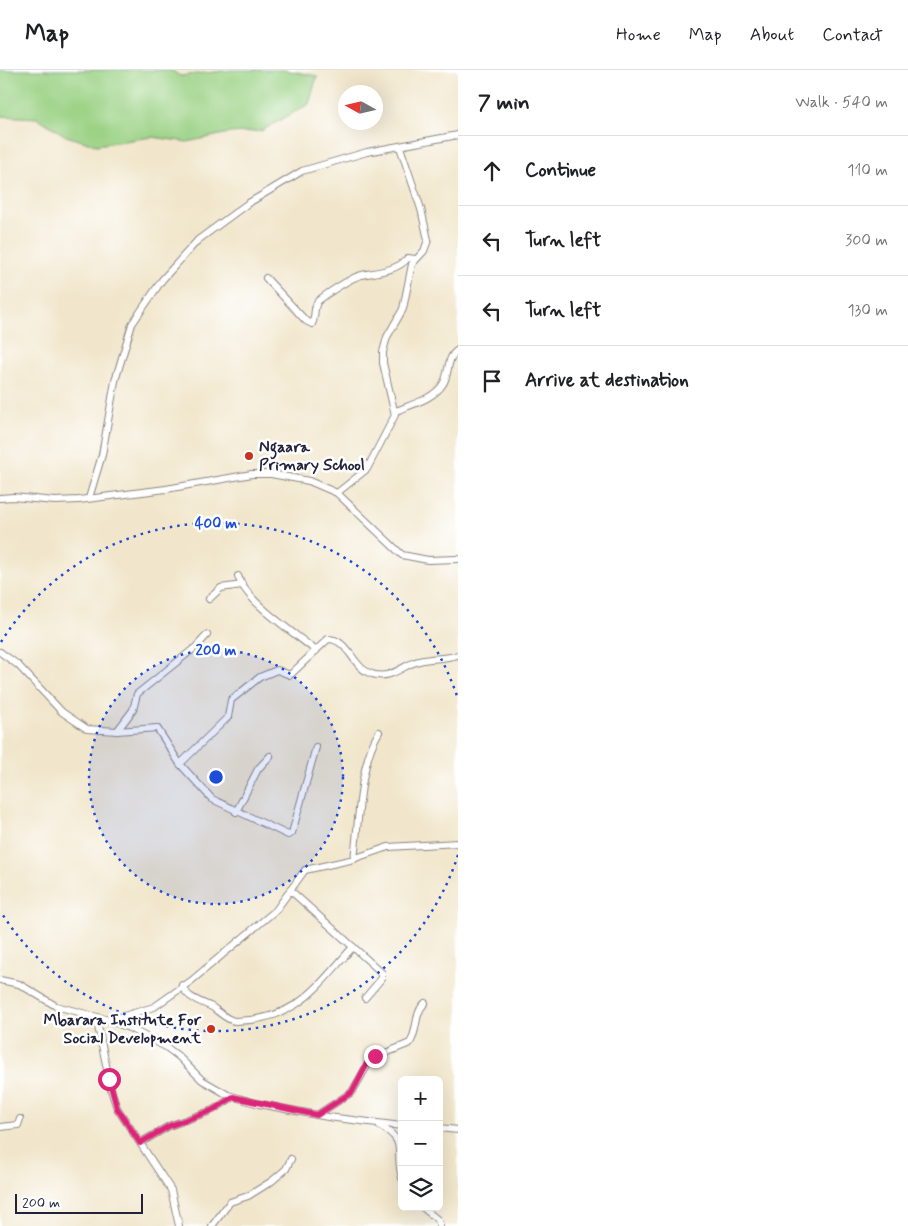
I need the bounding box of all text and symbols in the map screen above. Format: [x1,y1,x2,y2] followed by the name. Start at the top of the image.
[25,19,69,50] text: Map
[616,23,661,47] text: Home
[689,23,722,47] text: Map
[750,23,794,47] text: About
[822,23,883,47] text: Contact
[338,85,383,130] north arrow
[478,89,530,117] text: 7 min
[795,92,888,113] text: Walk · 540 m
[478,157,506,185] icon: ahead
[525,158,596,183] text: Continue
[847,160,888,181] text: 110 m
[478,227,506,255] icon: left
[525,228,601,253] text: Turn left
[845,230,888,251] text: 300 m
[478,297,506,325] icon: left
[525,298,601,323] text: Turn left
[847,300,888,321] text: 130 m
[478,367,506,395] icon: arrive
[525,368,689,393] text: Arrive at destination
[259,437,365,476] place label: Ngaara Primary School
[243,450,255,462] marker: Ngaara Primary School
[195,514,237,534] text: 400 m
[196,641,237,661] text: 200 m
[207,768,225,786] centre of rings
[43,1010,202,1049] place label: Mbarara Institute For Social Development
[205,1023,217,1035] marker: Mbarara Institute For Social Development
[364,1045,387,1068] route end
[98,1068,121,1091] route start
[398,1076,443,1211] map controls
[398,1076,443,1121] button: +
[398,1121,443,1166] button: −
[398,1166,443,1211] button: layers
[15,1191,142,1214] scale bar
[22,1194,60,1212] text: 200 m

